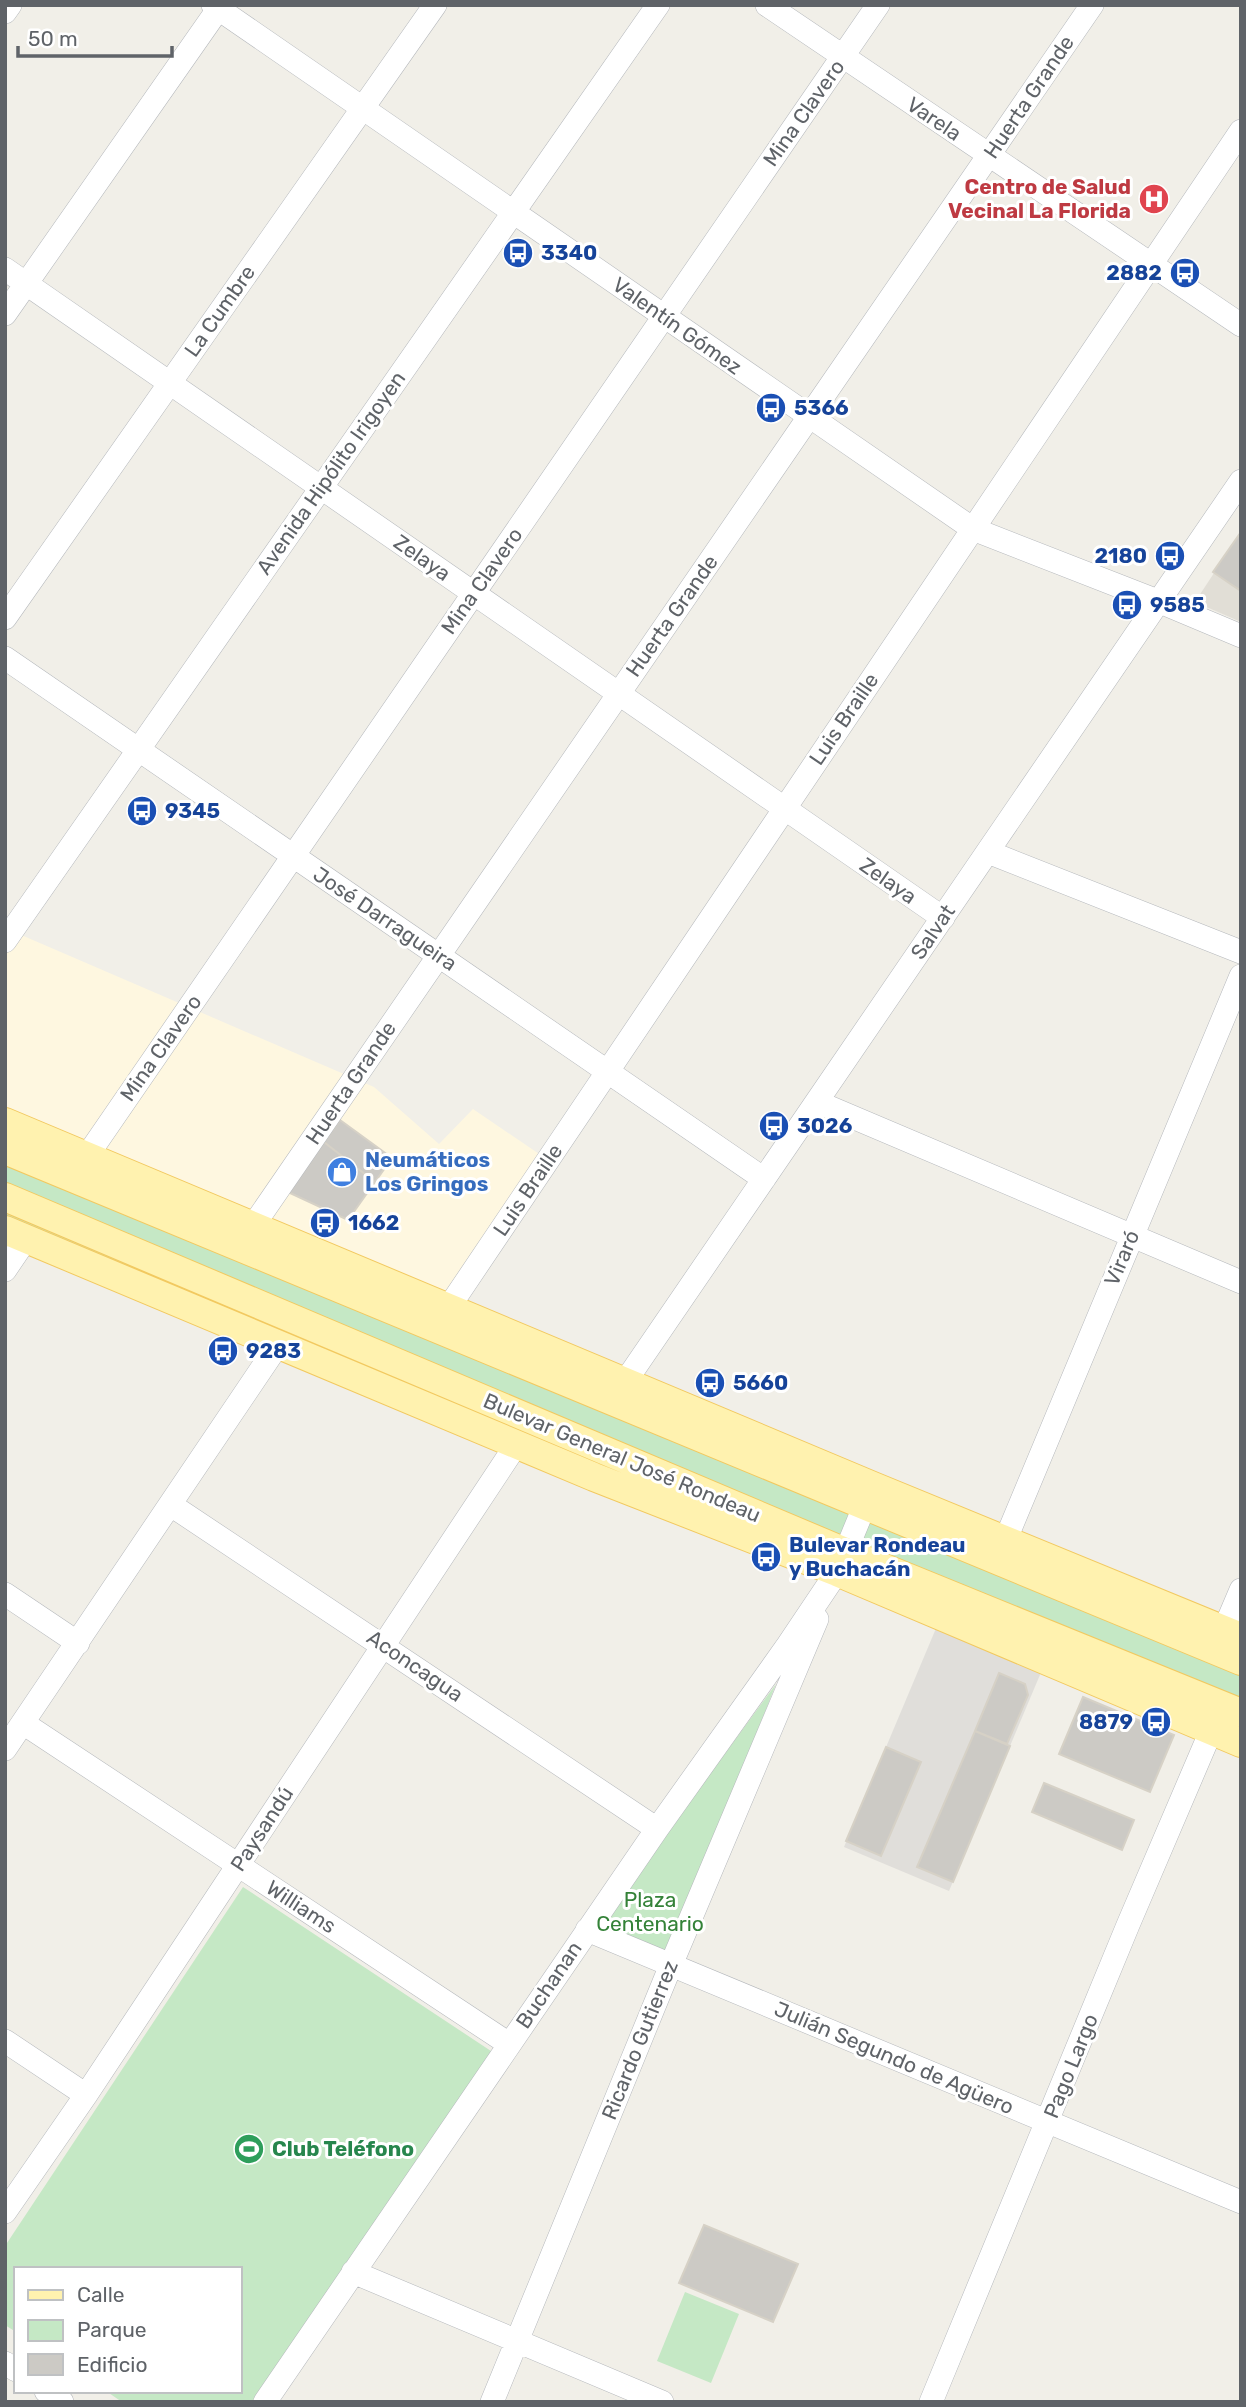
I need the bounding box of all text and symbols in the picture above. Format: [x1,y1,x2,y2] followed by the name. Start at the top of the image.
[18,14,172,58] scale bar
[28,26,78,51] text: 50 m
[978,30,1079,163] street label: Huerta Grande
[758,55,850,171] street label: Mina Clavero
[902,91,966,146] street label: Varela
[948,174,1131,223] place label: Centro de Salud Vecinal La Florida
[1137,182,1171,216] hospital icon: Centro de Salud Vecinal La Florida
[501,236,535,270] bus stop icon: 3340
[541,240,597,265] place label: 3340
[1168,256,1202,290] bus stop icon: 2882
[179,260,260,361] street label: La Cumbre
[1106,260,1162,285] place label: 2882
[608,272,747,379] street label: Valentín Gómez
[251,366,410,579] street label: Avenida Hipólito Irigoyen
[754,391,788,425] bus stop icon: 5366
[794,395,849,420] place label: 5366
[436,523,528,639] street label: Mina Clavero
[389,529,455,586] street label: Zelaya
[1153,539,1187,573] bus stop icon: 2180
[1094,543,1147,568] place label: 2180
[620,550,723,681] street label: Huerta Grande
[1110,588,1144,622] bus stop icon: 9585
[1150,592,1205,617] place label: 9585
[804,668,883,769] street label: Luis Braille
[125,794,159,828] bus stop icon: 9345
[165,798,220,823] place label: 9345
[855,852,921,909] street label: Zelaya
[309,861,462,976] street label: José Darragueira
[905,900,960,964] street label: Salvat
[115,990,207,1106] street label: Mina Clavero
[300,1016,401,1149] street label: Huerta Grande
[757,1109,791,1143] bus stop icon: 3026
[797,1113,853,1138] place label: 3026
[488,1139,567,1240] street label: Luis Braille
[365,1147,490,1196] place label: Neumáticos Los Gringos
[325,1155,359,1189] shop icon: Neumáticos Los Gringos
[308,1206,342,1240] bus stop icon: 1662
[348,1210,399,1235] place label: 1662
[1099,1226,1144,1289] street label: Viraró
[206,1334,240,1368] bus stop icon: 9283
[246,1338,301,1363] place label: 9283
[693,1366,727,1400] bus stop icon: 5660
[733,1370,788,1395] place label: 5660
[480,1388,765,1527] street label: Bulevar General José Rondeau
[789,1532,966,1581] place label: Bulevar Rondeau y Buchacán
[749,1540,783,1574] bus stop icon: Bulevar Rondeau y Buchacán
[363,1624,468,1707] street label: Aconcagua
[1139,1705,1173,1739] bus stop icon: 8879
[1079,1709,1133,1734] place label: 8879
[225,1782,298,1876] street label: Paysandú
[262,1875,341,1938] street label: Williams
[596,1887,704,1936] park label: Plaza Centenario
[510,1936,587,2033] street label: Buchanan
[596,1956,683,2123] street label: Ricardo Gutierrez
[771,1996,1018,2119] street label: Julián Segundo de Agüero
[1038,2010,1103,2122] street label: Pago Largo
[232,2132,266,2166] sports icon: Club Teléfono
[272,2136,414,2161] place label: Club Teléfono
[14,2267,242,2393] legend
[77,2282,125,2307] text: Calle
[77,2317,147,2342] text: Parque
[77,2352,147,2377] text: Edificio

